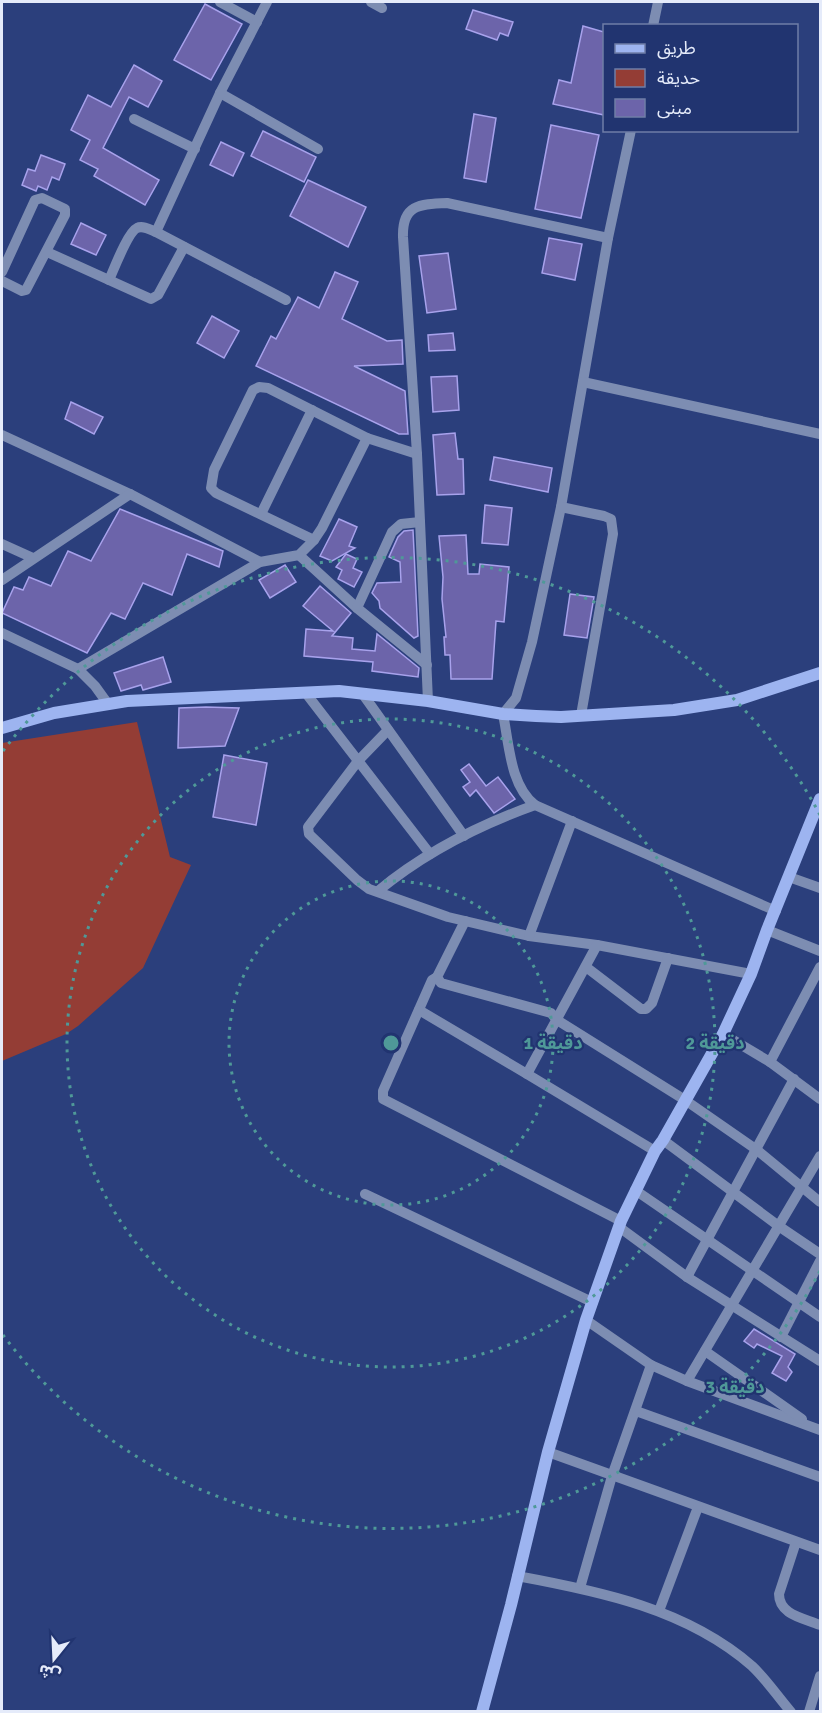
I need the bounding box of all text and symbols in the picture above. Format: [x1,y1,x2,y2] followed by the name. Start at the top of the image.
[603,24,798,132] legend
[657,37,696,59] text: طريق
[657,67,700,89] text: حديقة
[657,97,692,119] text: مبنى
[524,1032,582,1054] text: 1 دقيقة
[686,1032,744,1054] text: 2 دقيقة
[381,1033,401,1053] centre of rings
[706,1376,764,1398] text: 3 دقيقة
[24,1629,84,1689] north arrow
[36,1659,63,1685] text: ش

